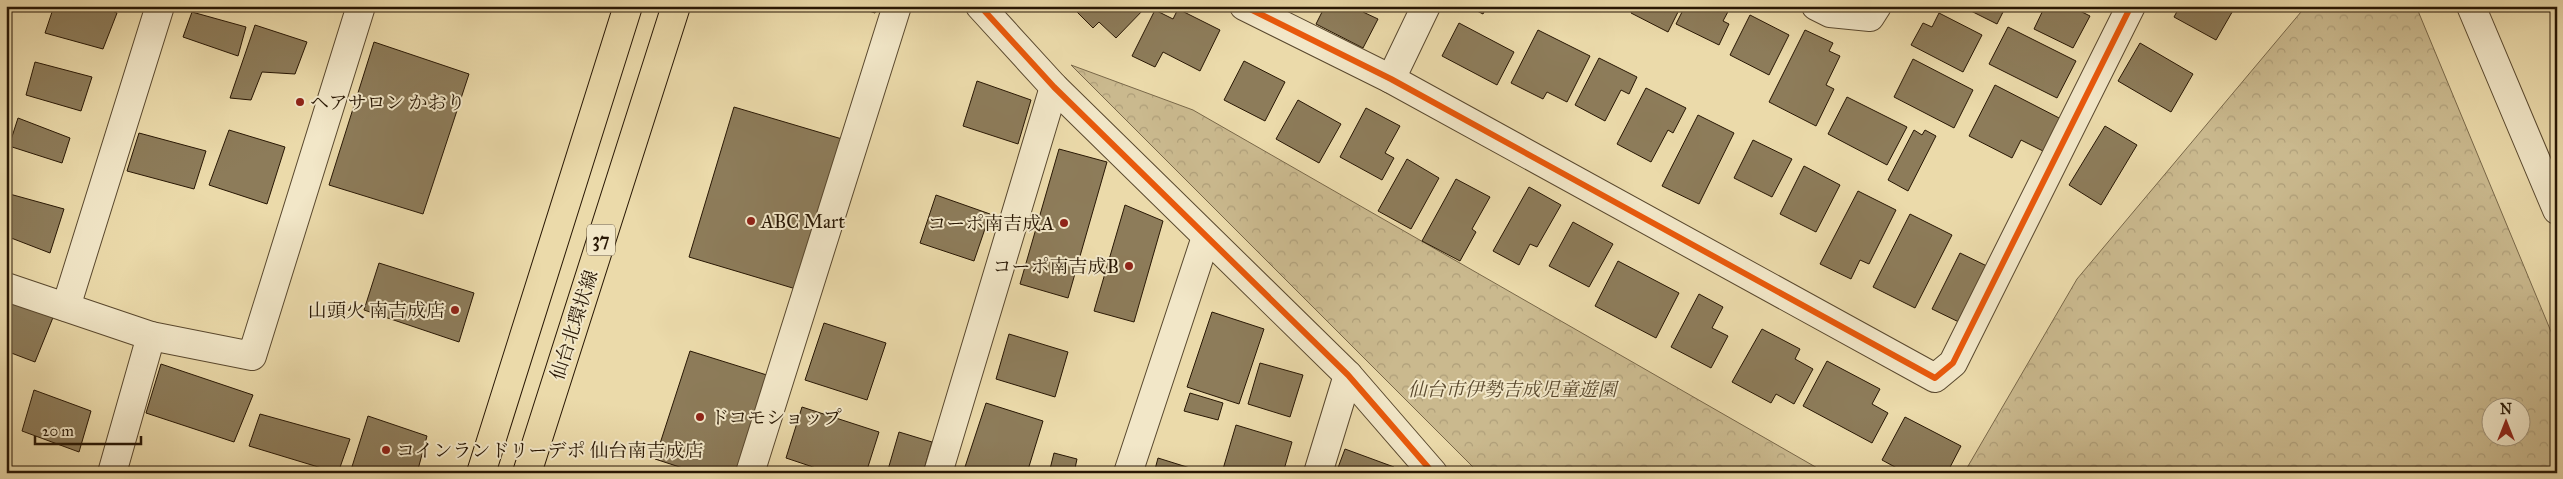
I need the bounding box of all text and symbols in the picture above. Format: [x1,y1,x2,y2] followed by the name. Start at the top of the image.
[310,91,466,114] place label: ヘアサロン かおり
[294,96,306,108] marker: ヘアサロン かおり
[760,210,845,233] place label: ABC Mart
[927,212,1054,235] place label: コーポ南吉成A
[745,215,757,227] marker: ABC Mart
[1058,217,1070,229] marker: コーポ南吉成A
[587,224,615,256] road number: 37
[992,255,1119,278] place label: コーポ南吉成B
[1123,260,1135,272] marker: コーポ南吉成B
[545,267,603,383] street label: 仙台北環状線
[308,299,445,322] place label: 山頭火 南吉成店
[449,304,461,316] marker: 山頭火 南吉成店
[1407,378,1619,401] park label: 仙台市伊勢吉成児童遊園
[2480,396,2530,446] north arrow
[2500,401,2512,418] text: N
[710,406,842,429] place label: ドコモショップ
[694,411,706,423] marker: ドコモショップ
[35,414,141,446] scale bar
[42,422,74,440] text: 20 m
[396,439,704,462] place label: コインランドリーデポ 仙台南吉成店
[380,444,392,456] marker: コインランドリーデポ 仙台南吉成店

